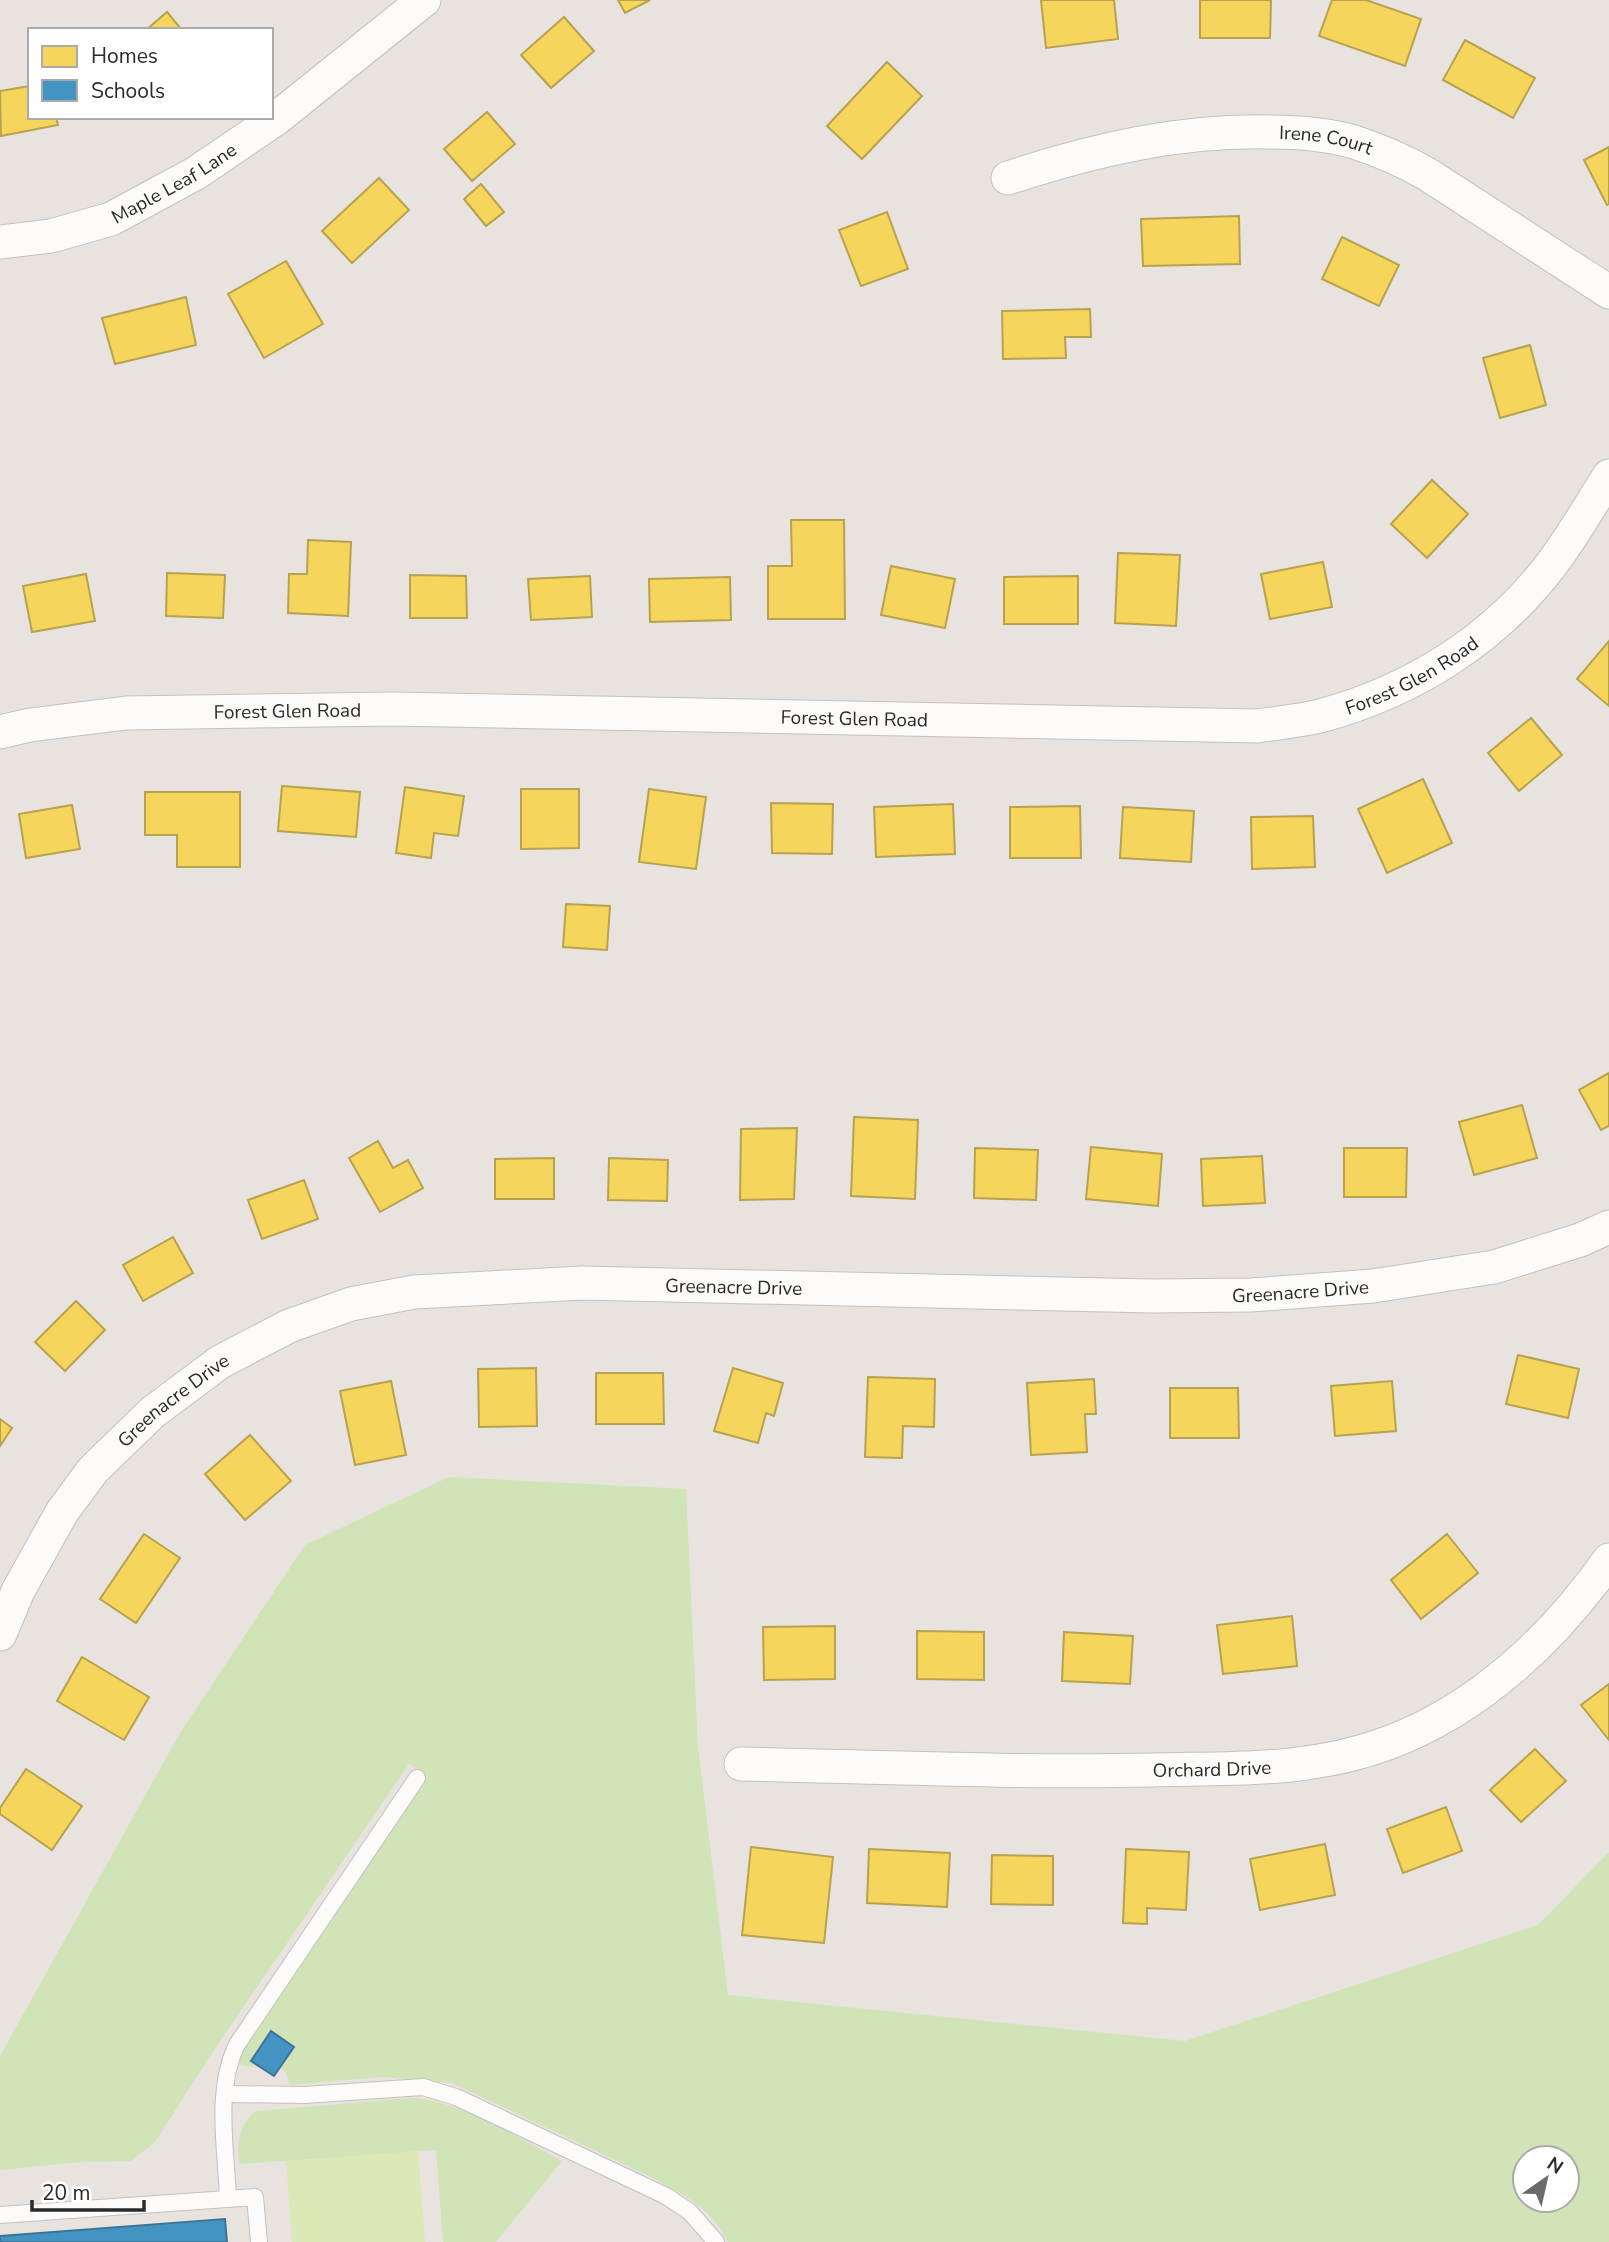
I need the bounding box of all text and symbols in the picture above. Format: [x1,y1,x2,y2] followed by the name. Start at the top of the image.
[28,28,273,119] legend
[91,42,158,70] text: Homes
[91,77,165,105] text: Schools
[1279,120,1377,162] street label: Irene Court
[107,137,242,230] street label: Maple Leaf Lane
[1342,631,1484,722] street label: Forest Glen Road
[214,697,361,726] street label: Forest Glen Road
[780,705,928,734] street label: Forest Glen Road
[665,1273,803,1302] street label: Greenacre Drive
[1232,1274,1370,1309] street label: Greenacre Drive
[112,1348,234,1454] street label: Greenacre Drive
[1152,1755,1272,1784] street label: Orchard Drive
[1511,2144,1581,2214] north arrow
[1542,2151,1568,2180] text: N
[32,2168,144,2212] scale bar
[42,2179,91,2207] text: 20 m

